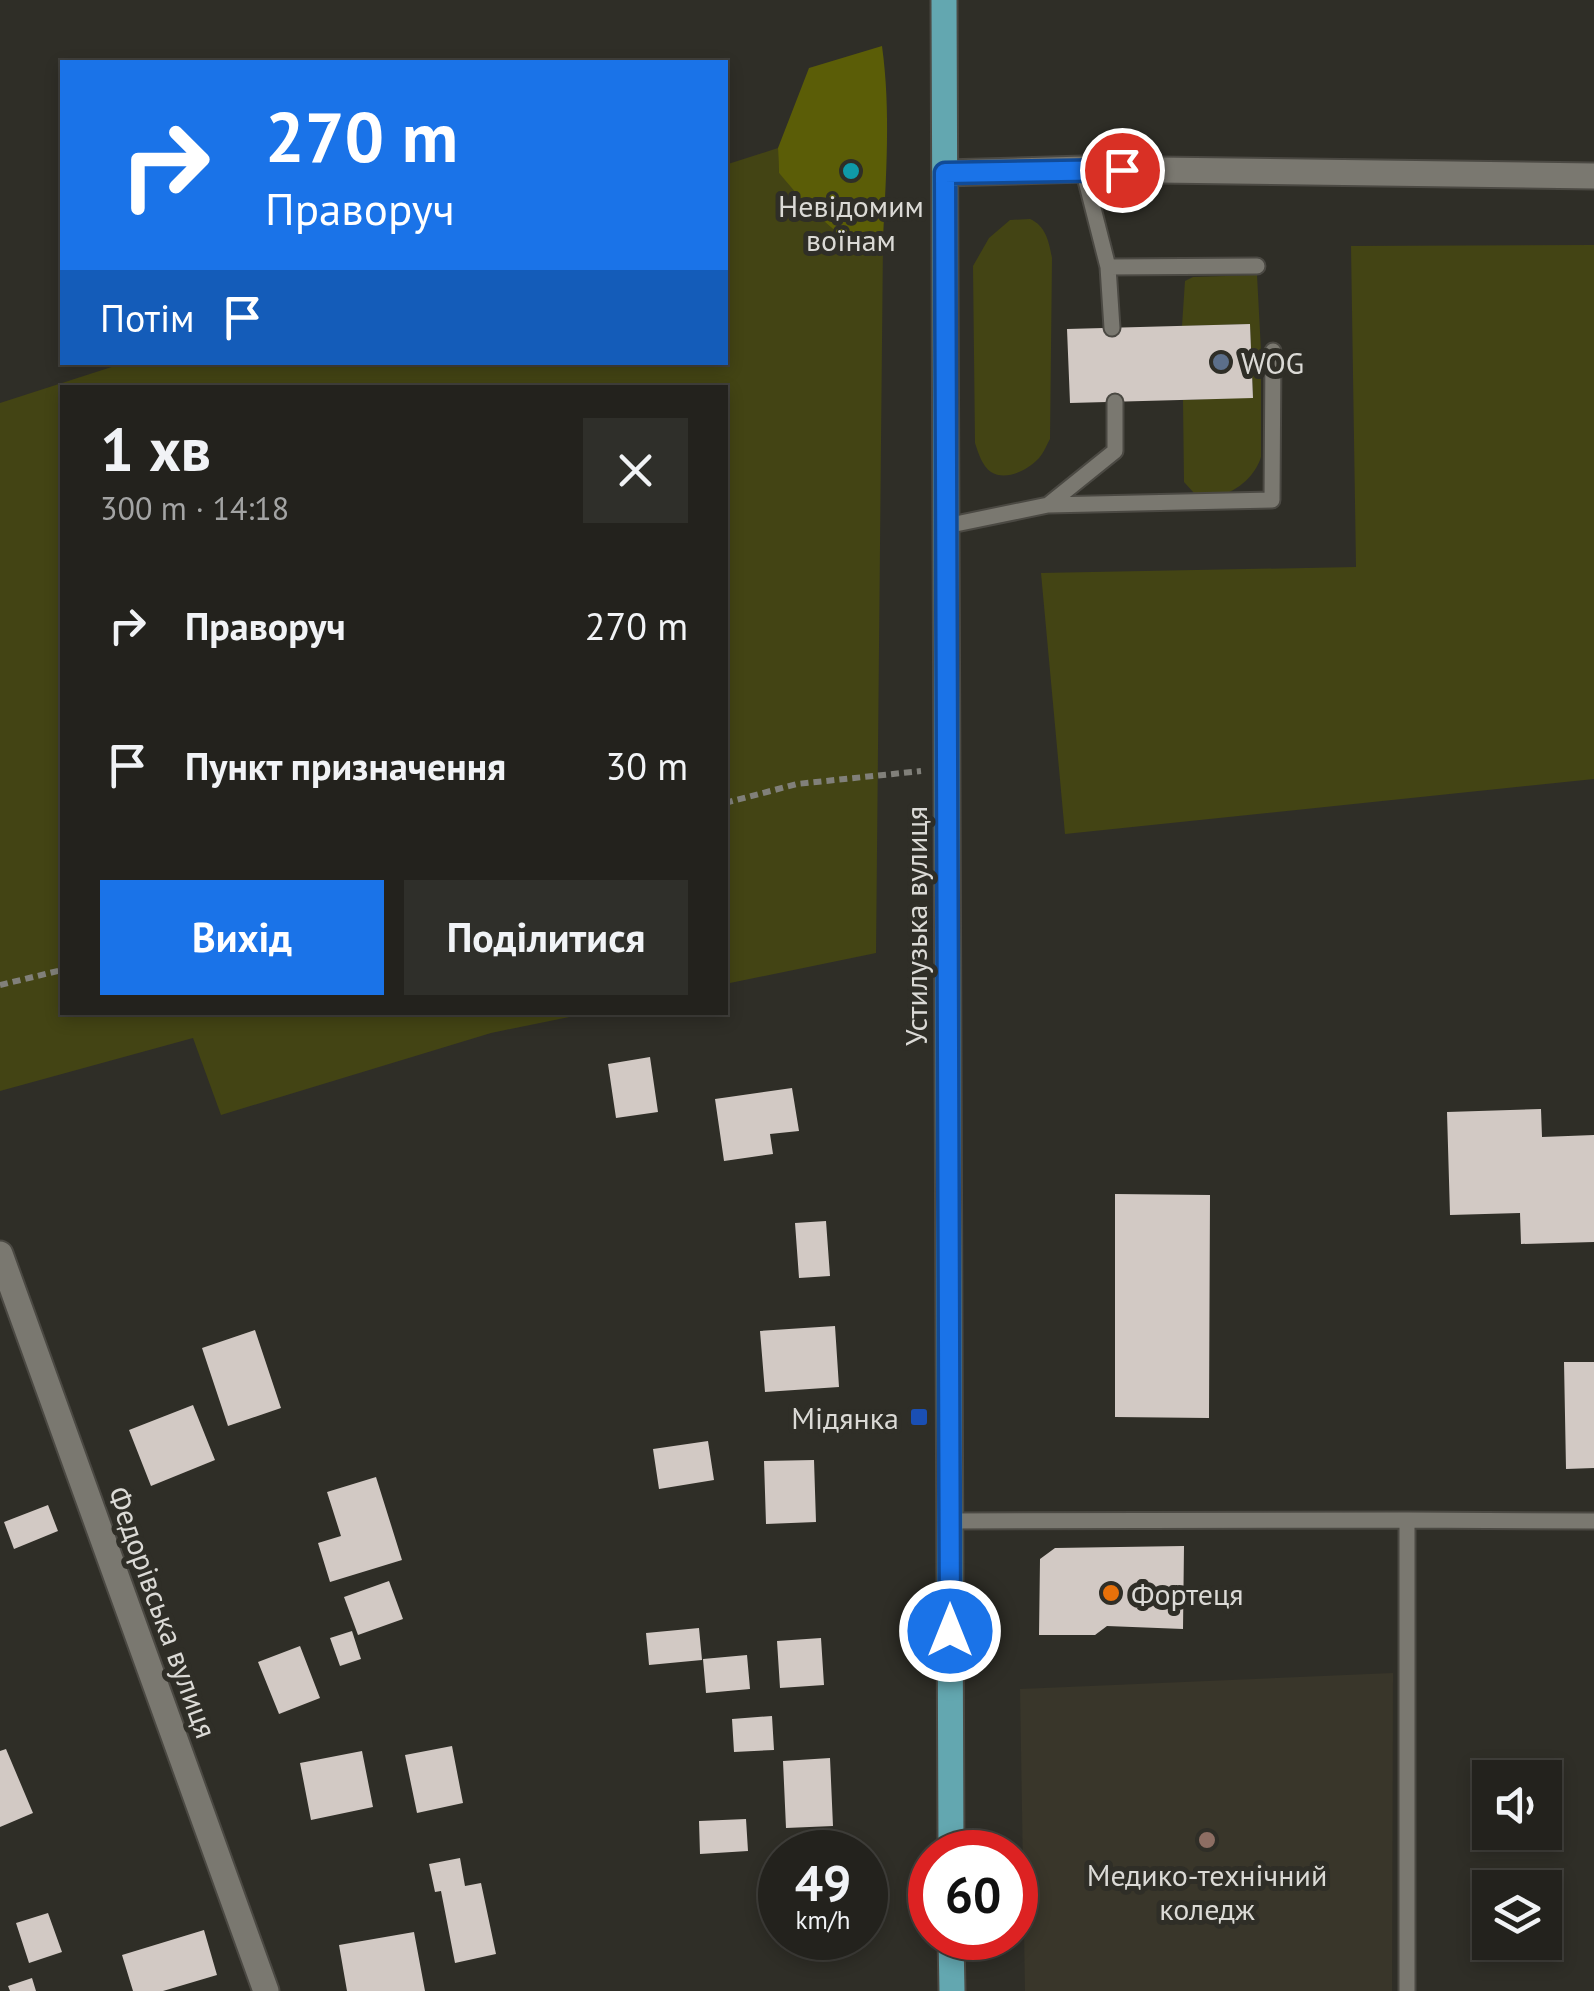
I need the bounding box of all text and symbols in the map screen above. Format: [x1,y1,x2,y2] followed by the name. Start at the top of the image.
[265,91,458,181] text: 270 m
[100,100,230,230] icon: right
[1080,128,1165,213] pin
[1095,143,1150,198] icon: arrive
[840,160,862,182] marker: Невідомим воїнам
[265,179,455,237] text: Праворуч
[778,186,924,259] place label: Невідомим воїнам
[215,290,270,345] icon: arrive
[100,293,195,342] text: Потім
[1241,343,1304,382] place label: WOG
[1210,351,1232,373] marker: WOG
[100,410,211,488] text: 1 хв
[583,418,688,523] button: close
[100,487,289,529] text: 300 m · 14:18
[100,598,155,653] icon: right
[185,601,346,650] text: Праворуч
[585,601,688,650] text: 270 m
[100,738,155,793] icon: arrive
[185,741,506,790] text: Пункт призначення
[606,741,688,790] text: 30 m
[896,806,935,1046] street label: Устилузька вулиця
[100,880,384,995] button: Вихід
[404,880,688,995] button: Поділитися
[791,1398,899,1437] place label: Мідянка
[908,1406,930,1428] marker: Мідянка
[99,1481,227,1743] street label: Федорівська вулиця
[1131,1574,1244,1613] place label: Фортеця
[898,1579,1002,1683] position arrow
[1100,1582,1122,1604] marker: Фортеця
[1472,1760,1562,1960] map controls
[1472,1760,1562,1850] button: sound
[1196,1829,1218,1851] marker: Медико-технічний коледж
[908,1830,1038,1960] speed limit sign: 60
[795,1850,851,1915] text: 49
[1087,1855,1327,1928] place label: Медико-технічний коледж
[1472,1870,1562,1960] button: layers
[796,1904,850,1936] text: km/h

